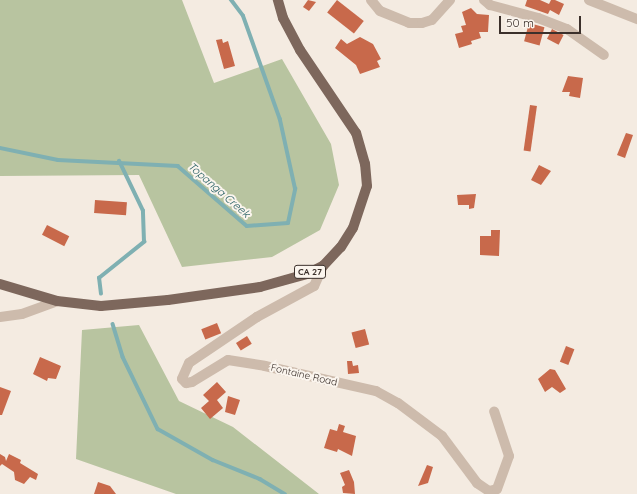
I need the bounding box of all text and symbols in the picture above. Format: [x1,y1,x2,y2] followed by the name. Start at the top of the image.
[501,8,583,34] scale bar
[506,15,534,30] text: 50 m
[185,160,253,220] water label: Topanga Creek
[294,265,326,279] road number: CA 27
[270,362,338,388] street label: Fontaine Road

